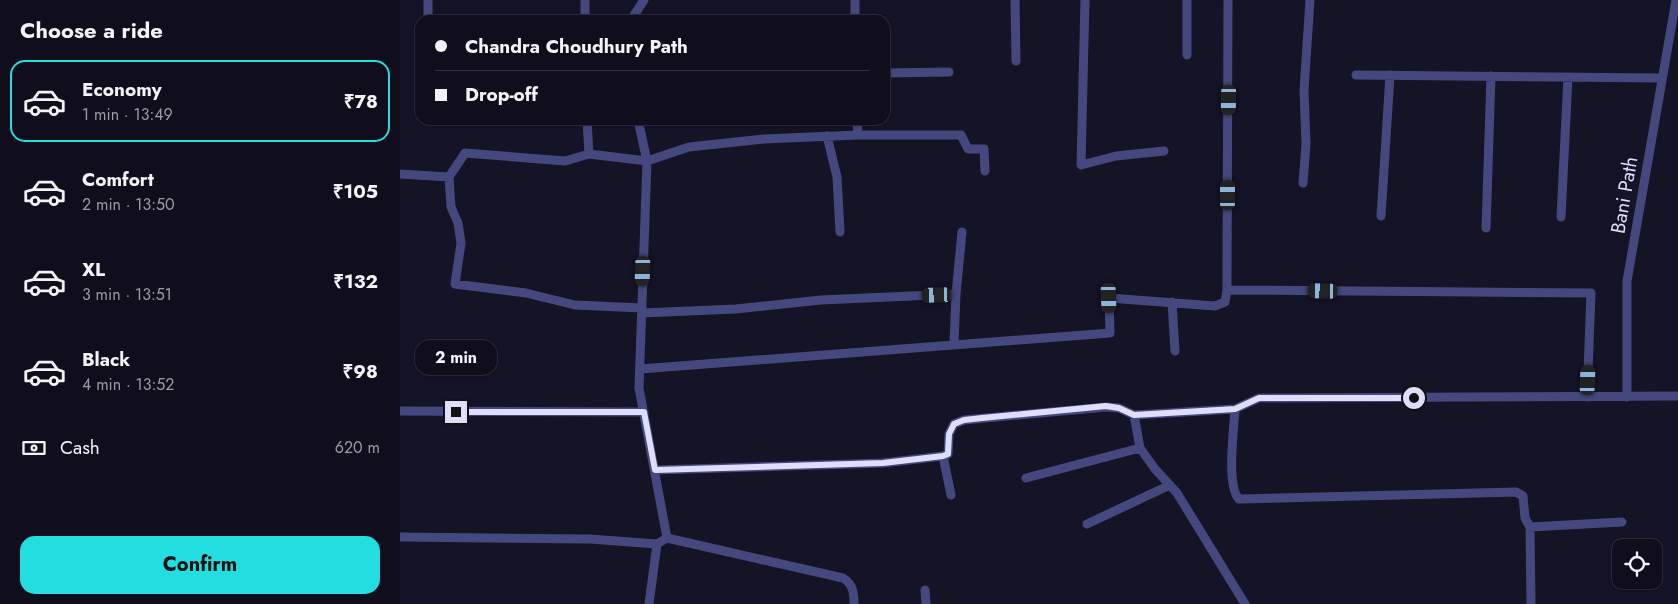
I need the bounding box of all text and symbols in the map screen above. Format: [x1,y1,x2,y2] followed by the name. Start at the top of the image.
[20,14,163,46] text: Choose a ride
[465,33,688,60] text: Chandra Choudhury Path
[82,76,162,103] text: Economy
[22,79,67,124] icon: car
[465,81,538,108] text: Drop-off
[1221,85,1236,115] car
[344,88,378,115] text: ₹78
[82,103,173,126] text: 1 min · 13:49
[1603,154,1646,236] street label: Bani Path
[82,166,154,193] text: Comfort
[22,169,67,214] icon: car
[333,178,378,205] text: ₹105
[1220,180,1235,210] car
[82,193,175,216] text: 2 min · 13:50
[82,256,105,283] text: XL
[634,256,651,286] car
[22,259,67,304] icon: car
[333,268,378,295] text: ₹132
[82,283,172,306] text: 3 min · 13:51
[1100,283,1117,313] car
[1307,283,1338,299] car
[921,287,952,303] car
[415,340,497,374] callout: 2 min
[82,346,130,373] text: Black
[435,346,477,369] text: 2 min
[22,349,67,394] icon: car
[343,358,378,385] text: ₹98
[1579,365,1596,395] car
[82,373,174,396] text: 4 min · 13:52
[1403,387,1425,409] route start
[445,401,467,423] route end
[20,434,48,462] icon: cash
[60,434,100,461] text: Cash
[335,436,380,459] text: 620 m
[20,536,380,594] button: Confirm
[1612,539,1662,589] map controls
[1612,539,1662,589] button: locate

